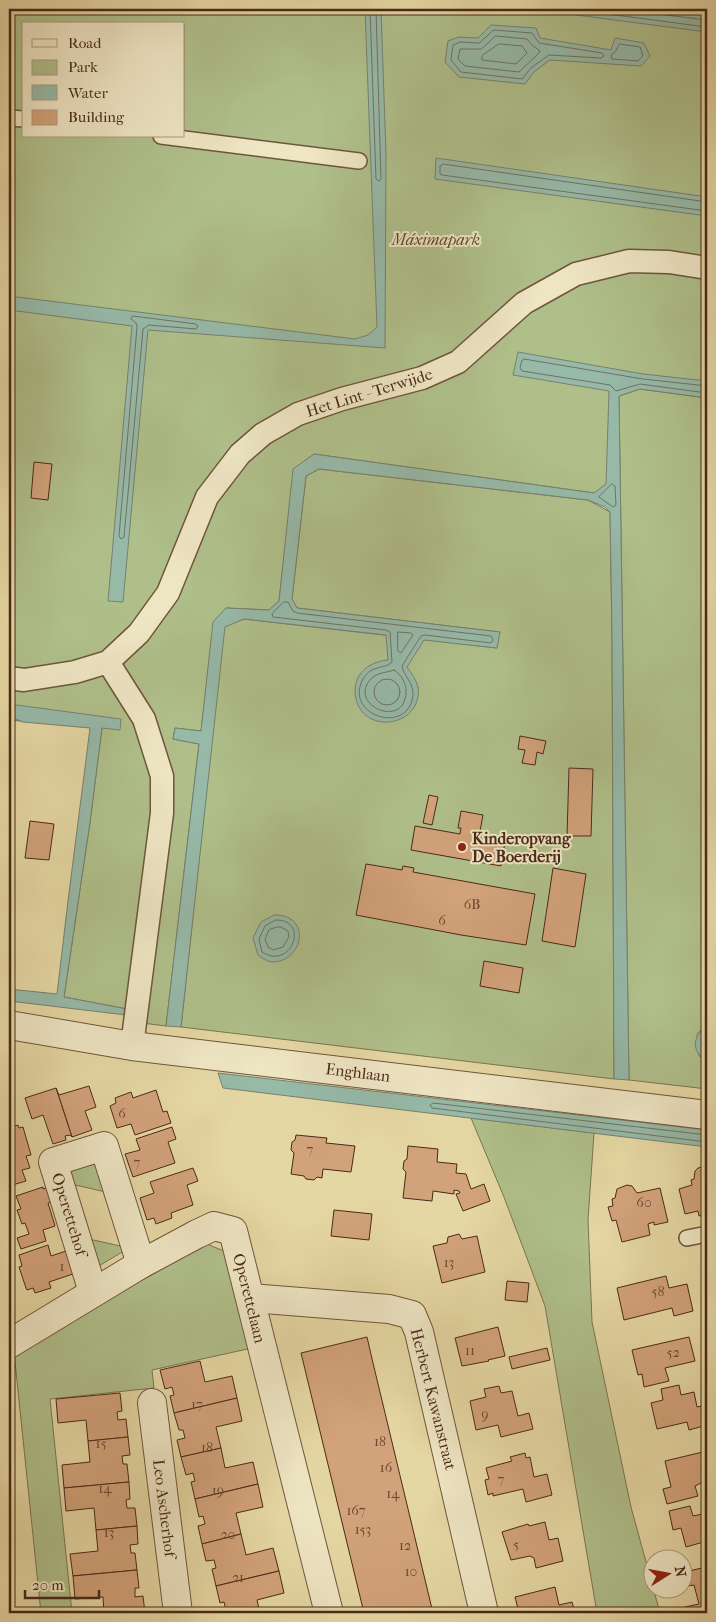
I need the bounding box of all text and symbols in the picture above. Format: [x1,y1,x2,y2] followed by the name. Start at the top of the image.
[22,22,185,138] legend
[68,34,102,52] text: Road
[68,58,98,76] text: Park
[67,84,108,102] text: Water
[68,108,125,126] text: Building
[391,230,480,249] park label: Máximapark
[304,364,435,421] street label: Het Lint - Terwijde
[472,829,571,866] place label: Kinderopvang De Boerderij
[456,841,468,853] marker: Kinderopvang De Boerderij
[464,896,480,913] house number: 6B
[438,912,446,929] house number: 6
[324,1059,392,1086] street label: Enghlaan
[118,1105,126,1122] house number: 6
[307,1141,314,1158] house number: 7
[134,1154,141,1171] house number: 7
[48,1170,92,1261] street label: Operettehof
[636,1194,652,1211] house number: 60
[229,1251,270,1346] street label: Operettelaan
[444,1254,454,1271] house number: 13
[60,1258,65,1275] house number: 1
[651,1283,665,1300] house number: 58
[407,1326,460,1472] street label: Herbert Kawanstraat
[465,1342,475,1359] house number: 11
[666,1344,680,1361] house number: 52
[191,1396,203,1413] house number: 17
[481,1406,489,1423] house number: 9
[374,1433,386,1450] house number: 18
[96,1435,107,1452] house number: 15
[201,1439,213,1456] house number: 18
[149,1458,180,1562] street label: Leo Ascherhof
[380,1459,393,1476] house number: 16
[498,1471,505,1488] house number: 7
[98,1480,112,1497] house number: 14
[212,1482,224,1499] house number: 19
[386,1485,400,1502] house number: 14
[346,1502,366,1519] house number: 167
[355,1521,371,1538] house number: 153
[104,1524,114,1541] house number: 13
[221,1526,235,1543] house number: 20
[513,1536,519,1553] house number: 5
[399,1537,411,1554] house number: 12
[644,1550,694,1600] north arrow
[405,1563,417,1580] house number: 10
[671,1565,690,1579] text: N
[25,1567,99,1599] scale bar
[232,1569,244,1586] house number: 21
[32,1576,64,1594] text: 20 m

